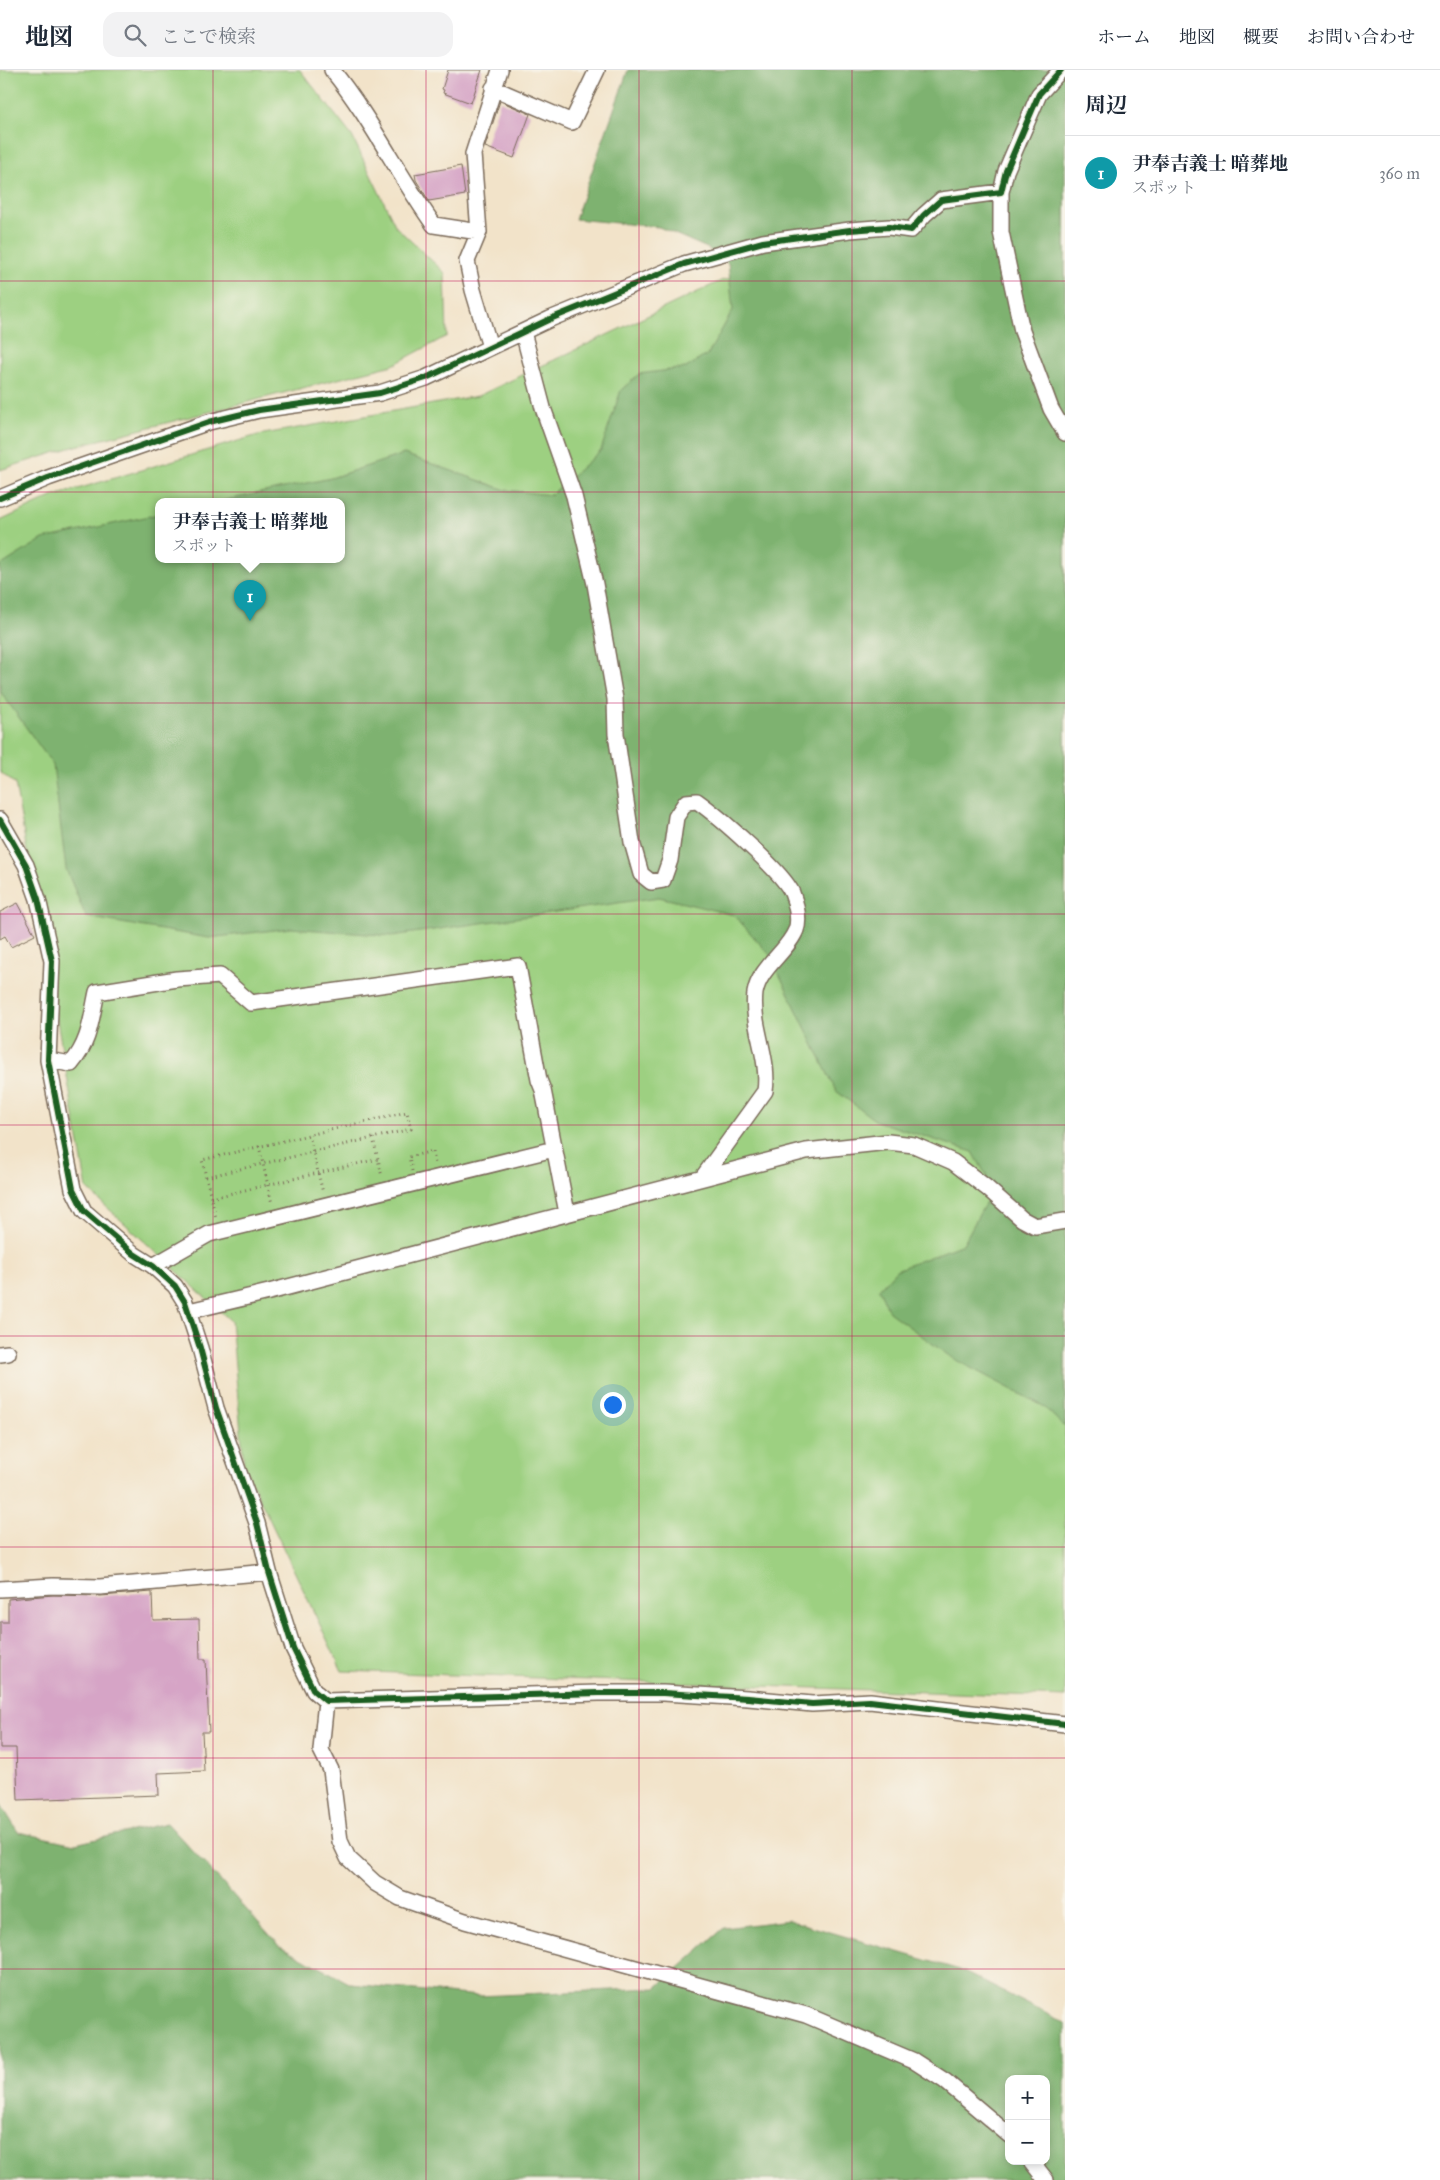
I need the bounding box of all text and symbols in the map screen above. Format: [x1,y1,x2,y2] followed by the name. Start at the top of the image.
[103,12,453,57] search box
[121,21,149,49] icon: search
[25,22,73,52] text: 地図
[161,25,256,48] text: ここで検索
[1097,26,1151,48] text: ホーム
[1179,26,1215,48] text: 地図
[1243,26,1279,48] text: 概要
[1307,26,1415,48] text: お問い合わせ
[1085,92,1127,118] text: 周辺
[1132,152,1288,175] text: 尹奉吉義士 暗葬地
[1098,164,1104,183] text: 1
[1379,164,1420,183] text: 360 m
[1132,178,1196,197] text: スポット
[155,498,345,563] popup
[172,510,328,533] text: 尹奉吉義士 暗葬地
[172,536,236,555] text: スポット
[234,580,266,621] pin: 1
[600,1392,626,1418] your location
[1005,2075,1050,2165] map controls
[1005,2075,1050,2120] button: +
[1005,2120,1050,2165] button: −

